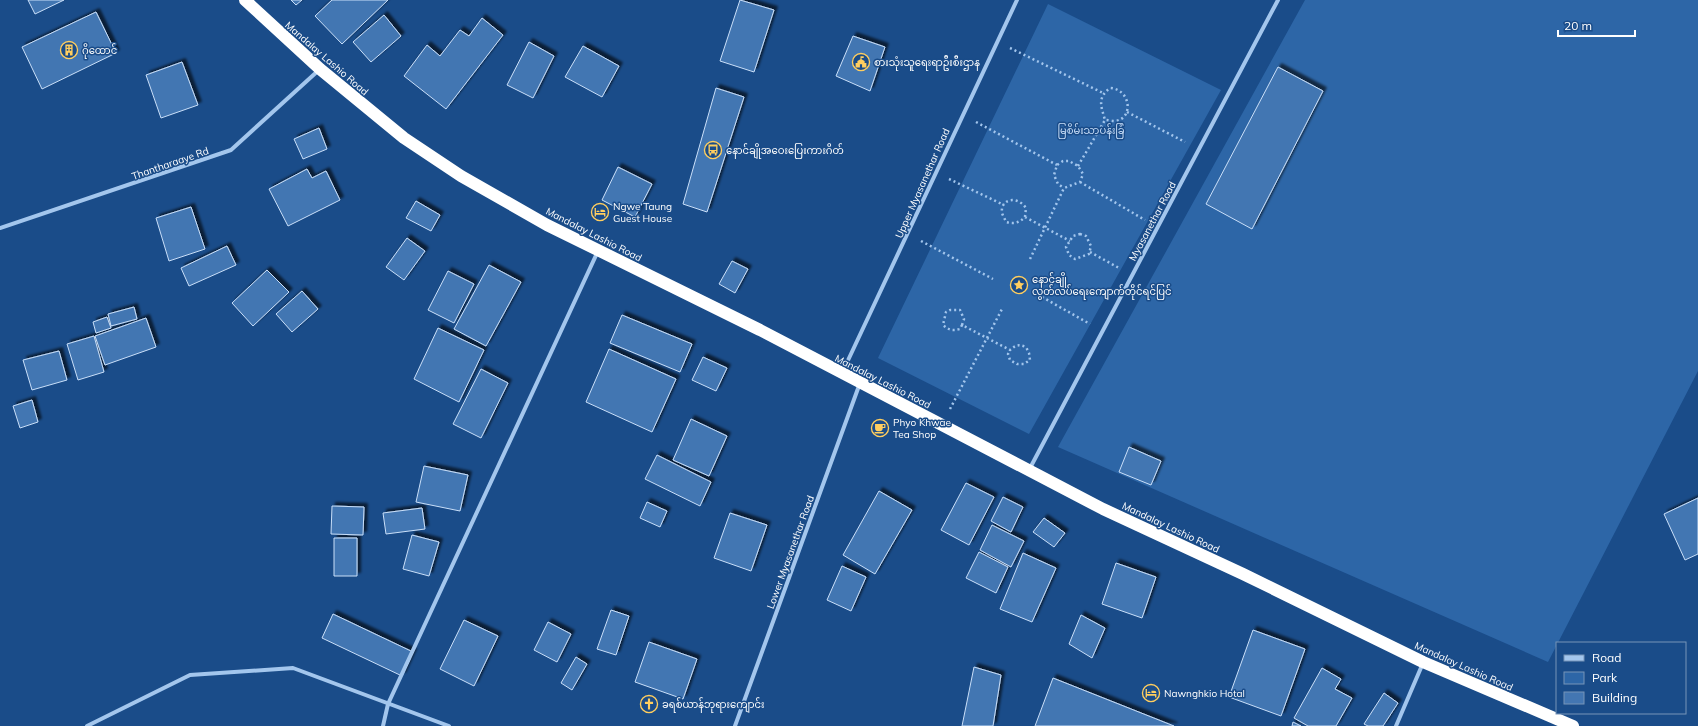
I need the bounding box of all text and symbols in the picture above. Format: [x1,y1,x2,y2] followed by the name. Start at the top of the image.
[1558,12,1635,38] scale bar
[1564,18,1592,33] text: 20 m
[282,19,371,98] street label: Mandalay Lashio Road
[59,40,79,60] building icon: ဂိုထောင်
[82,43,117,59] place label: ဂိုထောင်
[851,52,871,72] public building icon: စားသုံးသူရေးရာဦးစီးဌာန
[874,55,980,71] place label: စားသုံးသူရေးရာဦးစီးဌာန
[1058,123,1125,139] park label: မြစိမ်းသာပန်းခြံ
[892,126,953,240] street label: Upper Myasanethar Road
[703,140,723,160] bus stop icon: နောင်ချိုအဝေးပြေးကားဂိတ်
[726,143,844,159] place label: နောင်ချိုအဝေးပြေးကားဂိတ်
[130,144,210,183] street label: Thantharaaye Rd
[1126,179,1179,263] street label: Myasanethar Road
[613,200,672,225] place label: Ngwe Taung Guest House
[590,202,610,222] hotel icon: Ngwe Taung Guest House
[544,205,644,264] street label: Mandalay Lashio Road
[1032,272,1172,300] place label: နောင်ချို လွတ်လပ်ရေးကျောက်တိုင်ရင်ပြင်
[1009,275,1029,295] place icon: နောင်ချို လွတ်လပ်ရေးကျောက်တိုင်ရင်ပြင်
[833,352,933,411] street label: Mandalay Lashio Road
[893,416,951,441] place label: Phyo Khwae Tea Shop
[870,418,890,438] cafe icon: Phyo Khwae Tea Shop
[764,494,817,611] street label: Lower Myasanethar Road
[1120,499,1222,556] street label: Mandalay Lashio Road
[1413,639,1515,694] street label: Mandalay Lashio Road
[1556,642,1686,714] legend
[1592,650,1621,665] text: Road
[1592,670,1618,685] text: Park
[1141,683,1161,703] hotel icon: Nawnghkio Hotal
[1164,687,1245,700] place label: Nawnghkio Hotal
[1592,690,1637,705] text: Building
[639,694,659,714] church icon: ခရစ်ယာန်ဘုရားကျောင်း
[662,697,765,713] place label: ခရစ်ယာန်ဘုရားကျောင်း

